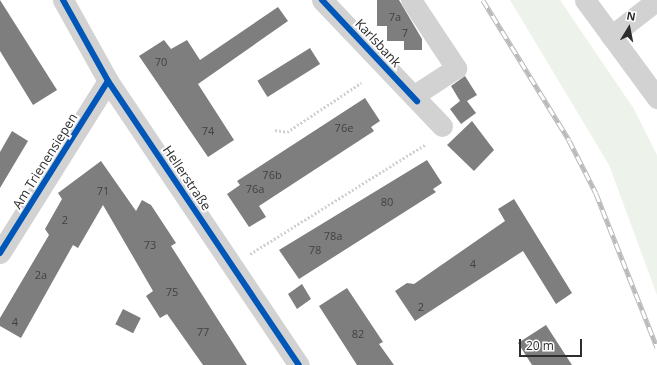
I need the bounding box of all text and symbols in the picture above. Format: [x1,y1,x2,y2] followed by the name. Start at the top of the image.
[609,8,649,48] north arrow
[625,8,637,24] text: N
[389,10,401,24] house number: 7a
[352,16,404,70] street label: Karlsbank
[402,26,408,40] house number: 7
[155,55,167,69] house number: 70
[9,110,81,212] street label: Am Trienensiepen
[335,121,353,135] house number: 76e
[202,124,214,138] house number: 74
[160,143,214,213] street label: Hellerstraße
[262,168,282,182] house number: 76b
[246,182,264,196] house number: 76a
[97,184,109,198] house number: 71
[381,195,393,209] house number: 80
[62,213,68,227] house number: 2
[324,229,342,243] house number: 78a
[144,238,156,252] house number: 73
[309,243,321,257] house number: 78
[470,257,476,271] house number: 4
[35,268,47,282] house number: 2a
[166,285,178,299] house number: 75
[418,300,424,314] house number: 2
[12,315,18,329] house number: 4
[197,325,209,339] house number: 77
[352,327,364,341] house number: 82
[521,331,584,357] scale bar
[526,337,554,354] text: 20 m

